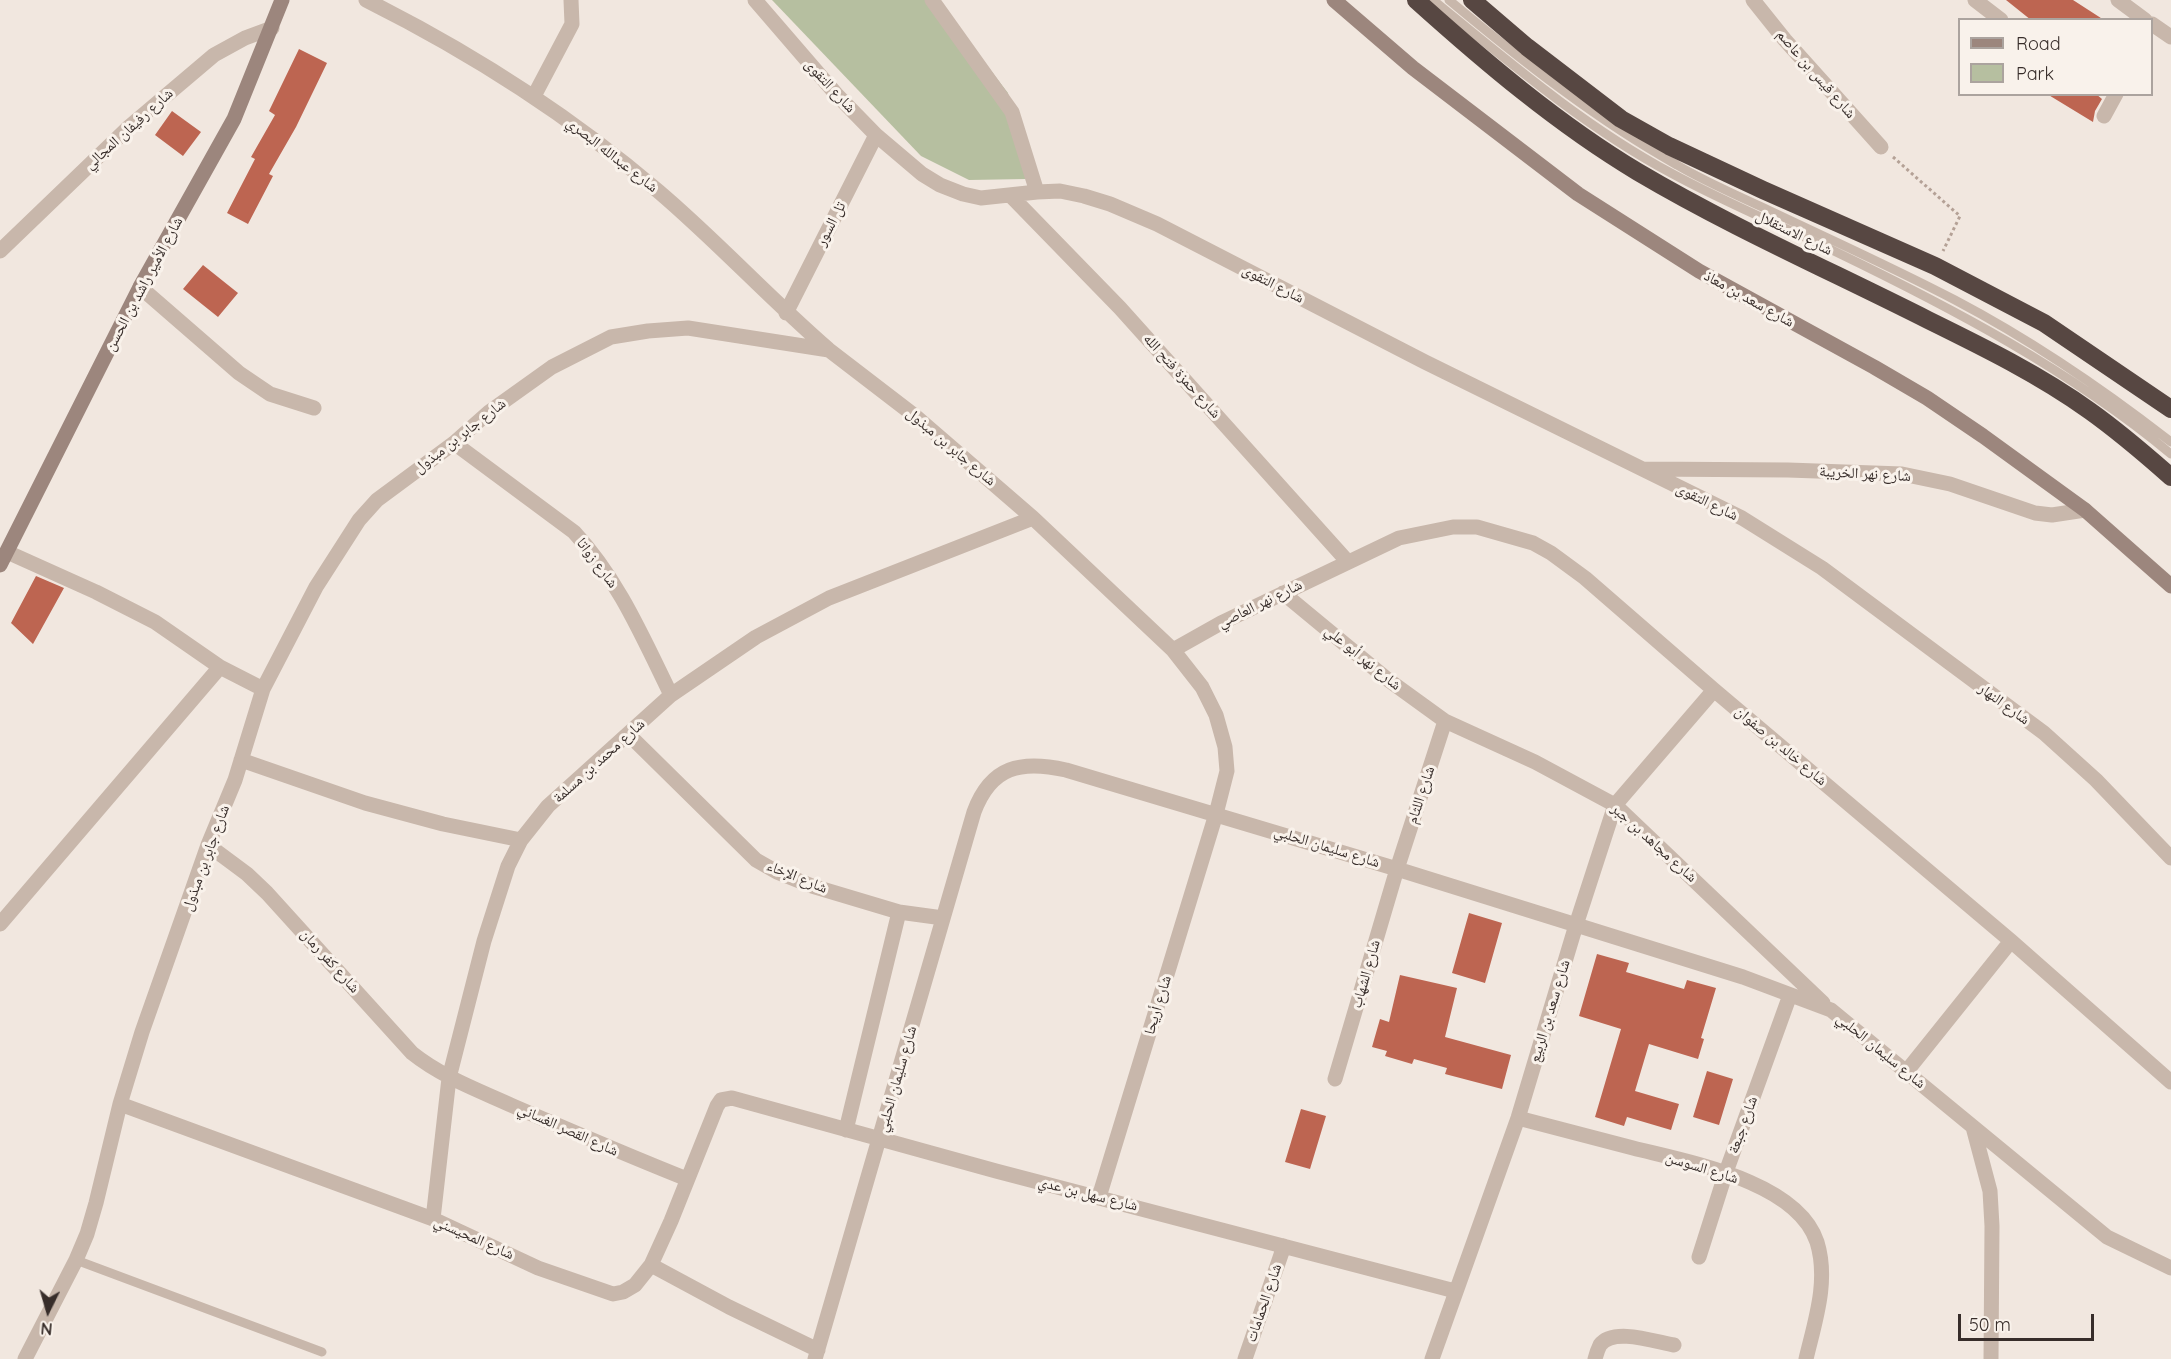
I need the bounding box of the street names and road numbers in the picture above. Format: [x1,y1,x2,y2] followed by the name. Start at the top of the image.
[1773,26,1859,122] street label: شارع قيس بن عاصم
[801,55,859,117] street label: شارع التقوى
[81,85,177,173] street label: شارع رفيفان المجالي
[563,114,661,196] street label: شارع عبدالله البصري
[812,199,850,249] street label: تل السور
[1753,207,1835,259] street label: شارع الاستقلال
[101,214,187,354] street label: شارع الأمير راشد بن الحسن
[1239,261,1307,307] street label: شارع التقوى
[1701,267,1797,331] street label: شارع سعد بن معاذ
[1139,330,1225,422] street label: شارع حمزة فتح الله
[411,395,509,477] street label: شارع جابر بن مبذول
[903,404,999,490] street label: شارع جابر بن مبذول
[1819,463,1911,485] street label: شارع نهر الخريبة
[1673,479,1741,525] street label: شارع التقوى
[572,534,622,592] street label: شارع زواتا
[1215,576,1305,632] street label: شارع نهر العاصي
[1321,622,1405,694] street label: شارع نهر أبو علي
[1975,679,2033,729] street label: شارع النهار
[1731,702,1831,790] street label: شارع خالد بن صفوان
[549,715,649,807] street label: شارع محمد بن مسلمة
[1403,764,1439,826] street label: شارع اللثام
[1607,800,1701,886] street label: شارع مجاهد بن جبر
[178,803,234,913] street label: شارع جابر بن مبذول
[1272,822,1382,872] street label: شارع سليمان الحلبي
[764,857,830,897] street label: شارع الإخاء
[297,925,363,997] street label: شارع كفر رمان
[1348,938,1384,1010] street label: شارع الشهاب
[1526,958,1574,1064] street label: شارع سعد بن الربيع
[1140,973,1176,1037] street label: شارع أريحا
[1833,1010,1929,1092] street label: شارع سليمان الحلبي
[873,1024,921,1134] street label: شارع سليمان الحلبي
[1724,1094,1762,1156] street label: شارع جبعة
[515,1100,621,1160] street label: شارع القصر الغساني
[1664,1148,1740,1188] street label: شارع السوسن
[1036,1173,1140,1215] street label: شارع سهل بن عدي
[431,1212,517,1264] street label: شارع المحيسني
[1242,1262,1286,1344] street label: شارع الحمامات

